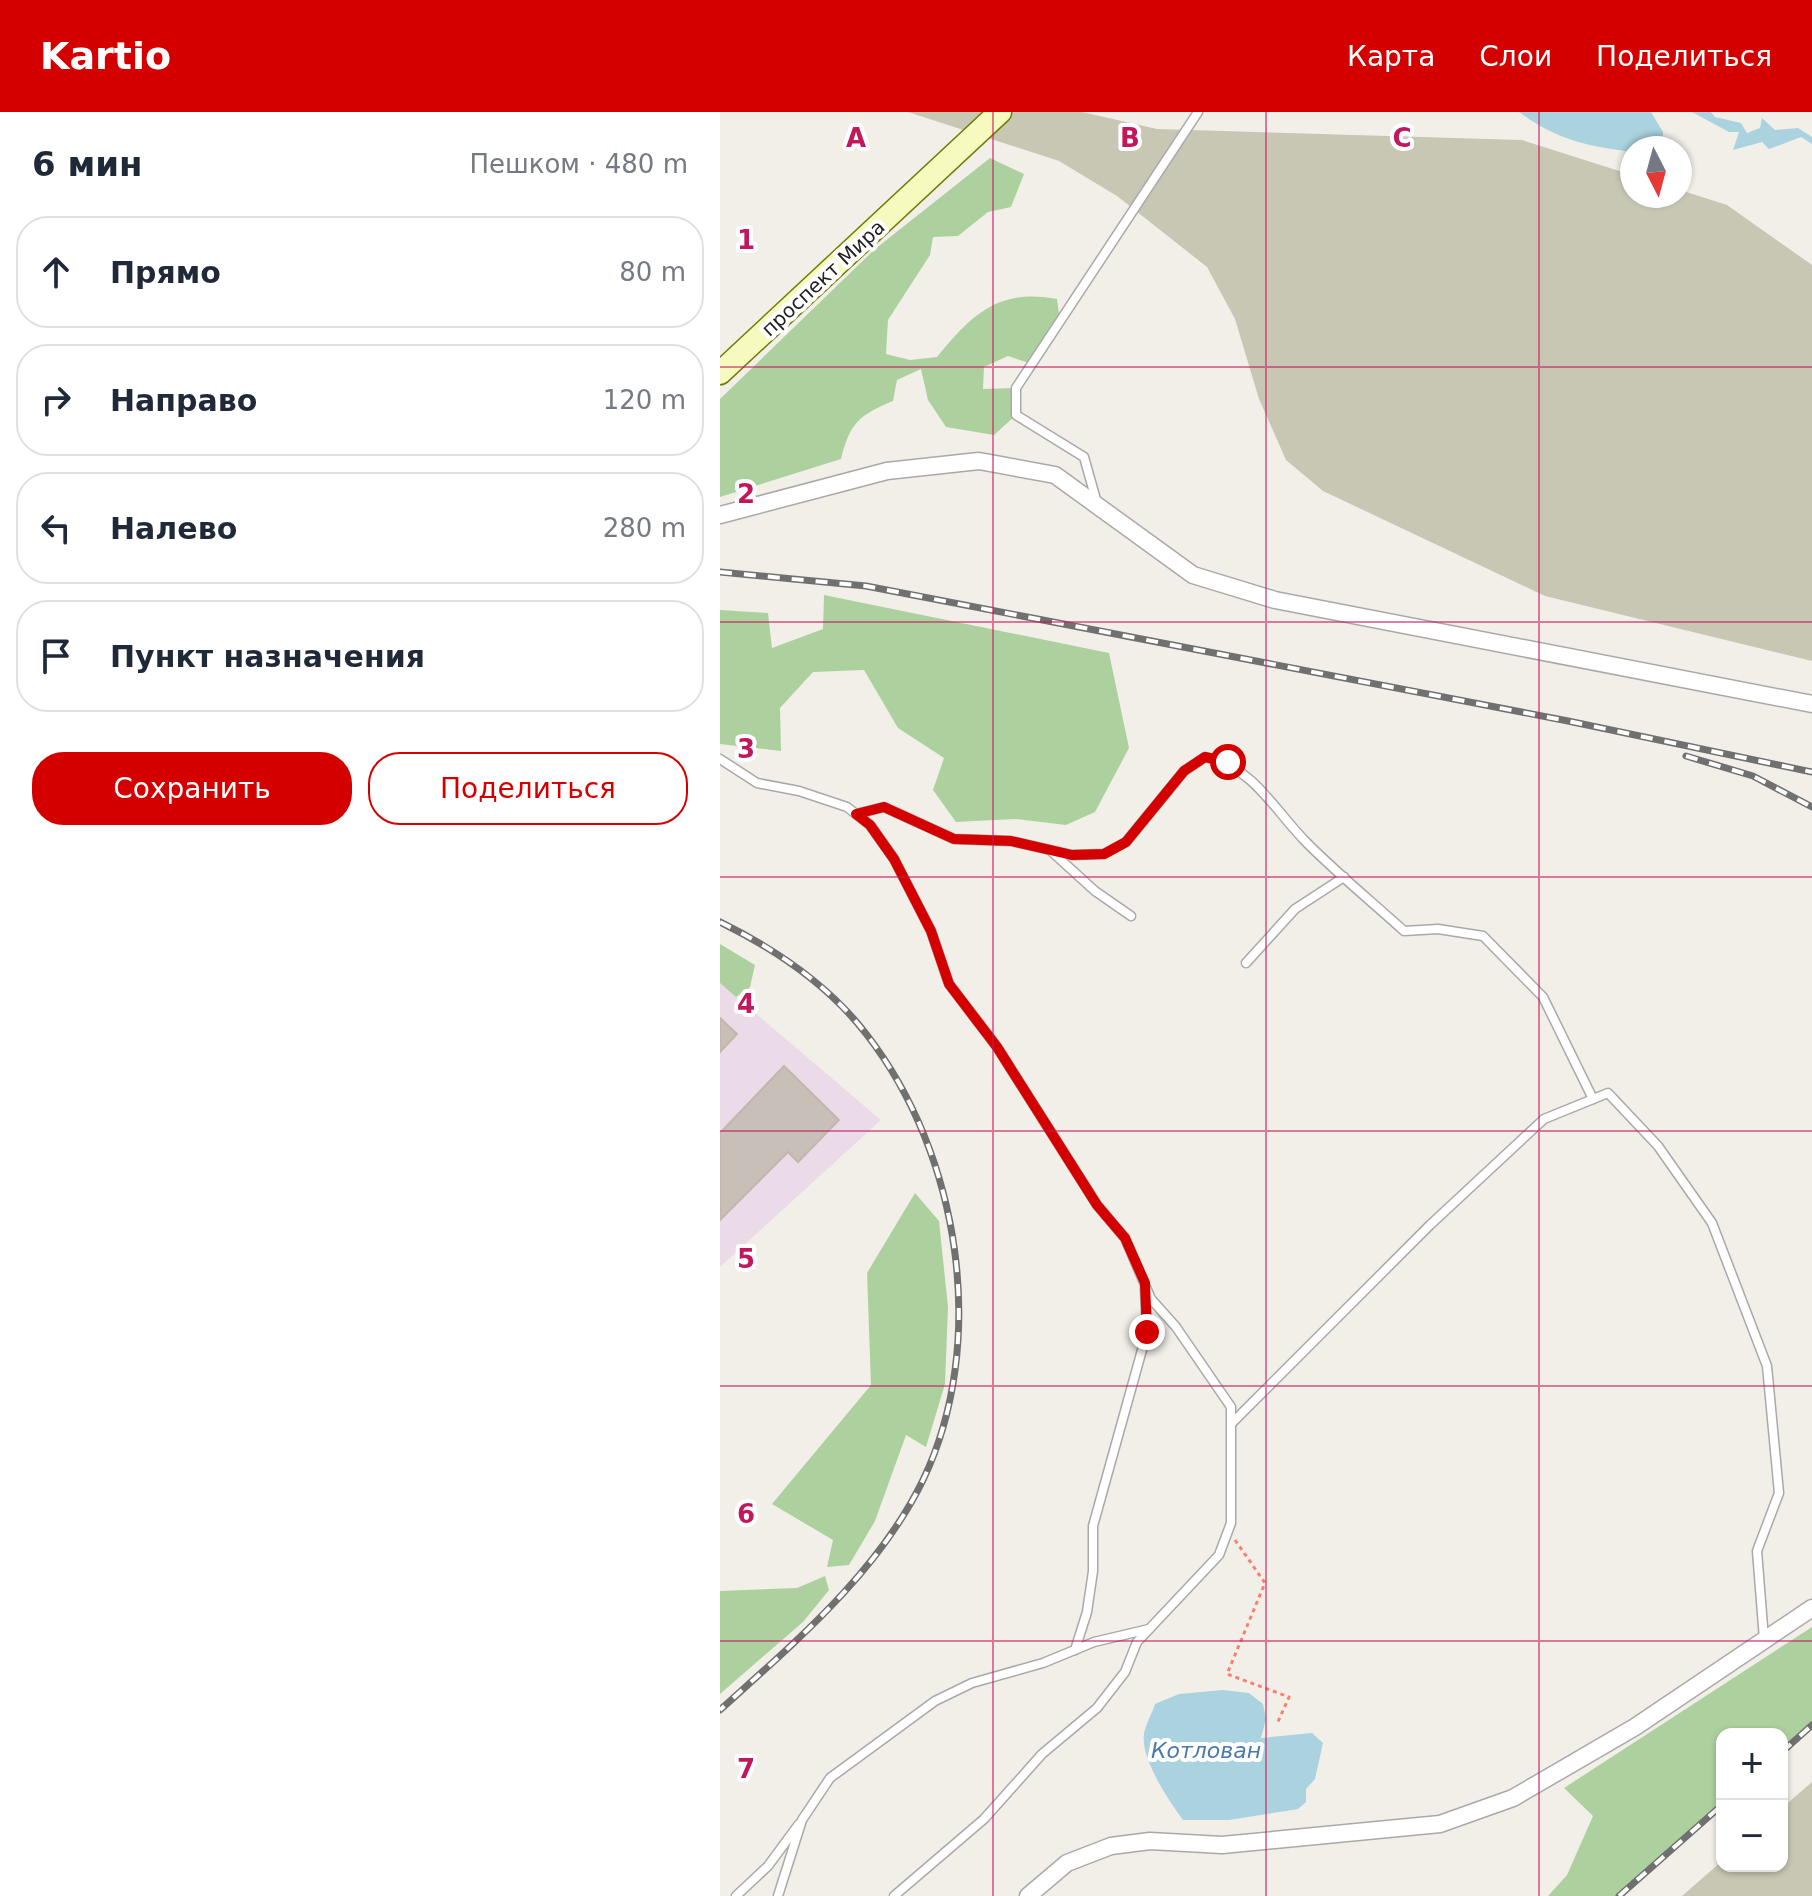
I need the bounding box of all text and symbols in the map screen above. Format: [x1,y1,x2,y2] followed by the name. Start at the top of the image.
[40,34,171,78] text: Kartio
[1347,40,1435,73] text: Карта
[1479,40,1552,73] text: Слои
[1596,40,1772,73] text: Поделиться
[846,123,866,153] text: A
[1120,123,1140,153] text: B
[1392,123,1412,153] text: C
[1620,136,1692,208] north arrow
[32,144,143,184] text: 6 мин
[469,149,688,179] text: Пешком · 480 m
[756,215,890,341] street label: проспект Мира
[737,225,755,255] text: 1
[34,250,78,294] icon: ahead
[110,255,221,290] text: Прямо
[619,257,686,287] text: 80 m
[34,378,78,422] icon: right
[110,383,257,418] text: Направо
[603,385,686,415] text: 120 m
[737,479,755,509] text: 2
[34,506,78,550] icon: left
[110,511,237,546] text: Налево
[603,513,686,543] text: 280 m
[34,634,78,678] icon: arrive
[110,639,425,674] text: Пункт назначения
[737,734,755,764] text: 3
[1210,744,1246,780] route start
[32,752,352,825] button: Сохранить
[368,752,688,825] button: Поделиться
[737,989,755,1019] text: 4
[737,1244,755,1274] text: 5
[1129,1314,1165,1350] route end
[737,1499,755,1529] text: 6
[1716,1728,1788,1872] map controls
[1716,1728,1788,1800] button: +
[1151,1738,1261,1763] water label: Котлован
[737,1754,755,1784] text: 7
[1716,1800,1788,1872] button: −

